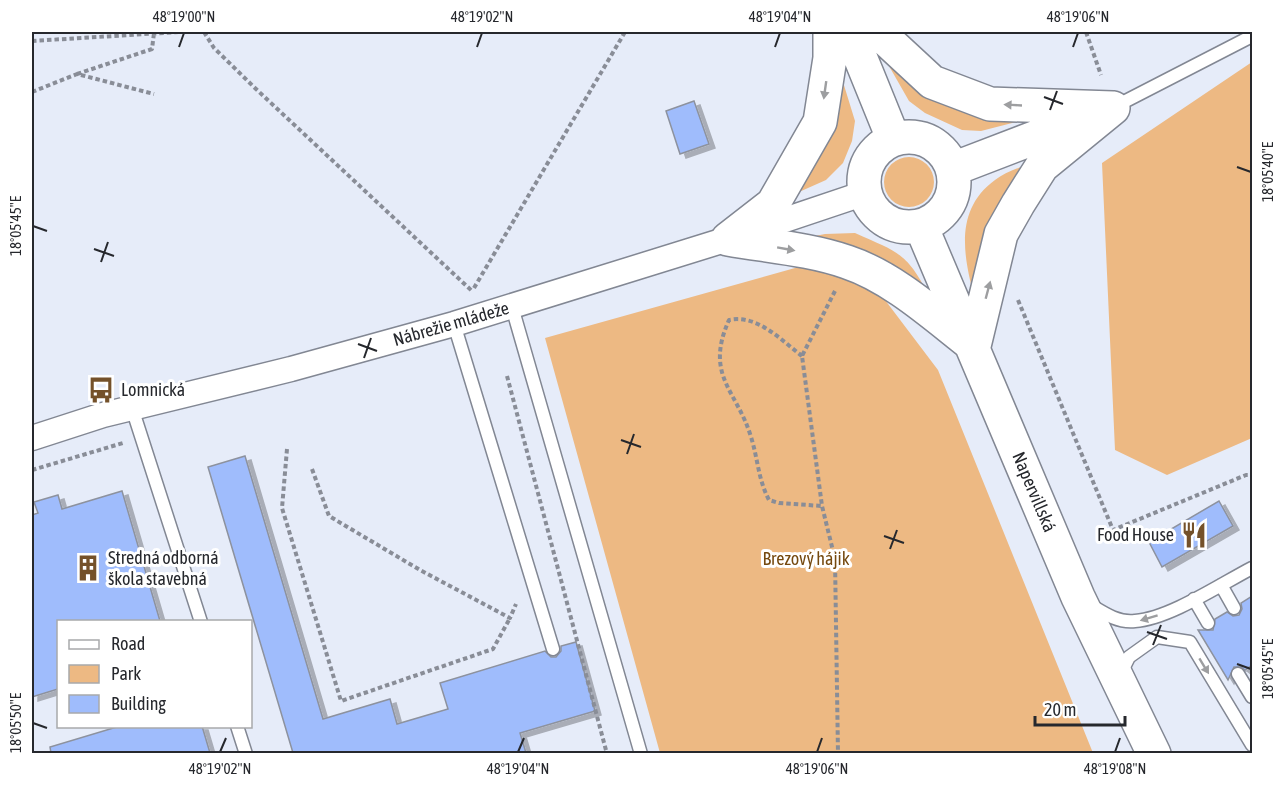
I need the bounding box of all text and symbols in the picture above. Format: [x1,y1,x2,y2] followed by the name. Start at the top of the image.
[153,8,215,25] text: 48°19'00"N
[451,8,513,25] text: 48°19'02"N
[749,8,811,25] text: 48°19'04"N
[1047,8,1109,25] text: 48°19'06"N
[821,80,830,99] one-way arrow
[1003,100,1022,110] one-way arrow
[1259,141,1276,202] text: 18°05'40"E
[7,195,24,256] text: 18°05'45"E
[777,245,796,254] one-way arrow
[984,280,994,299] one-way arrow
[391,297,511,350] street label: Nábrežie mládeže
[86,375,116,405] bus stop icon: Lomnická
[121,379,185,400] place label: Lomnická
[1008,449,1061,535] street label: Napervillská
[1179,520,1209,550] restaurant icon: Food House
[1097,524,1174,545] place label: Food House
[108,547,219,589] place label: Stredná odborná škola stavebná
[762,548,850,569] park label: Brezový hájik
[73,553,103,583] building icon: Stredná odborná škola stavebná
[1140,613,1158,623] one-way arrow
[57,620,252,728] legend
[111,633,145,654] text: Road
[1259,638,1276,699] text: 18°05'45"E
[1199,658,1210,675] one-way arrow
[111,663,141,684] text: Park
[1035,689,1125,727] scale bar
[7,692,24,753] text: 18°05'50"E
[111,693,166,714] text: Building
[1044,699,1076,720] text: 20 m
[189,760,251,777] text: 48°19'02"N
[487,760,549,777] text: 48°19'04"N
[786,760,848,777] text: 48°19'06"N
[1084,760,1146,777] text: 48°19'08"N

